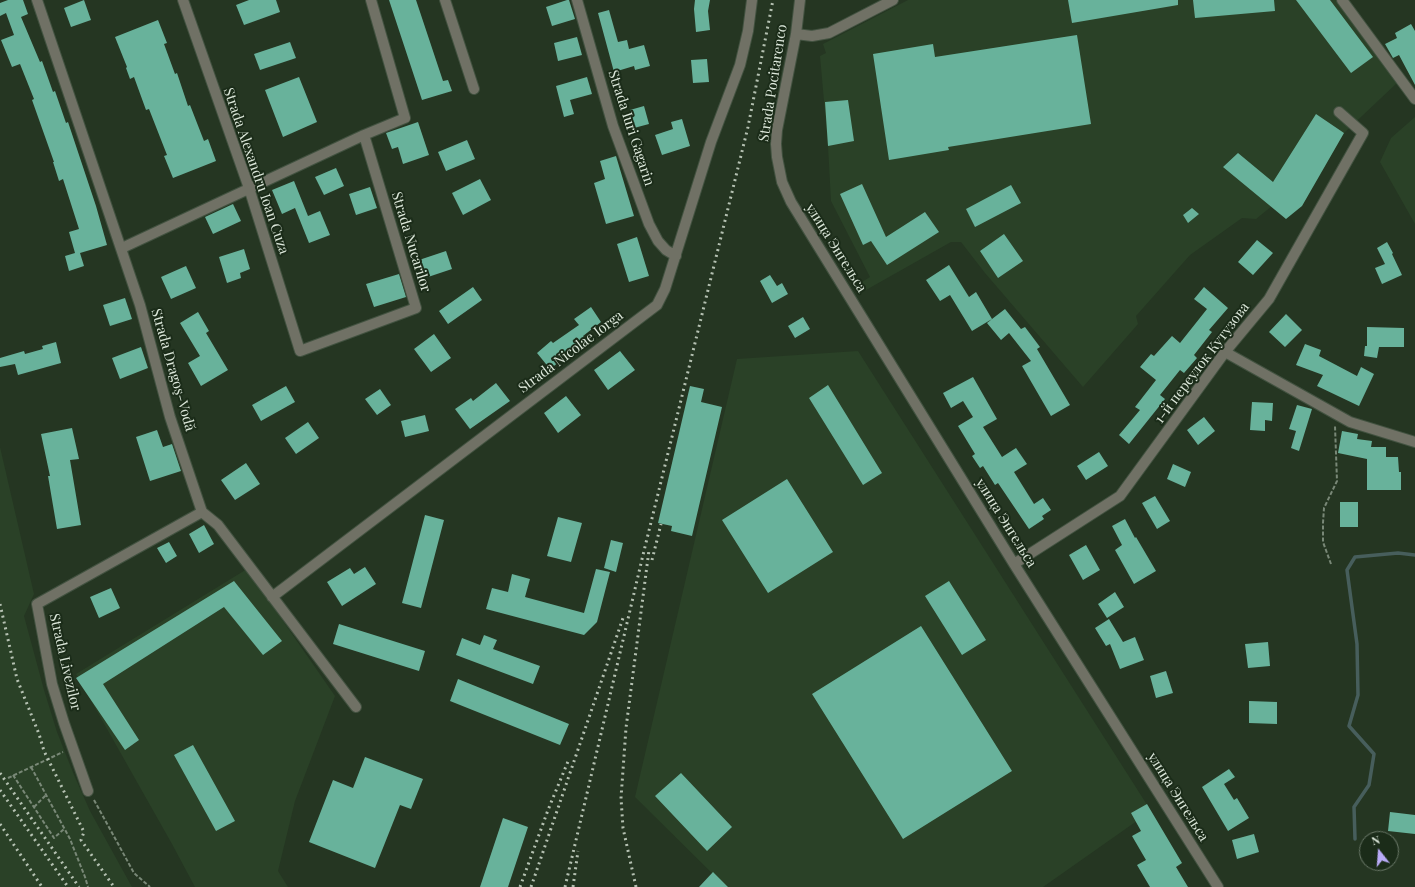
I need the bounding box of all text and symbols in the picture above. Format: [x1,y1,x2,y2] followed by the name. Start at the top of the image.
[755,23,791,143] street label: Strada Pocitarenco
[604,68,658,188] street label: Strada Iuri Gagarin
[220,86,292,256] street label: Strada Alexandru Ioan Cuza
[388,190,434,294] street label: Strada Nucarilor
[802,200,870,296] street label: улица Энгельса
[1151,299,1253,427] street label: 1-й переулок Кутузова
[147,307,199,433] street label: Strada Dragoş-Vodă
[515,307,627,397] street label: Strada Nicolae Iorga
[972,475,1040,571] street label: улица Энгельса
[46,612,84,712] street label: Strada Livezilor
[1144,749,1212,845] street label: улица Энгельса
[1359,831,1399,871] north arrow
[1370,832,1382,848] text: N

